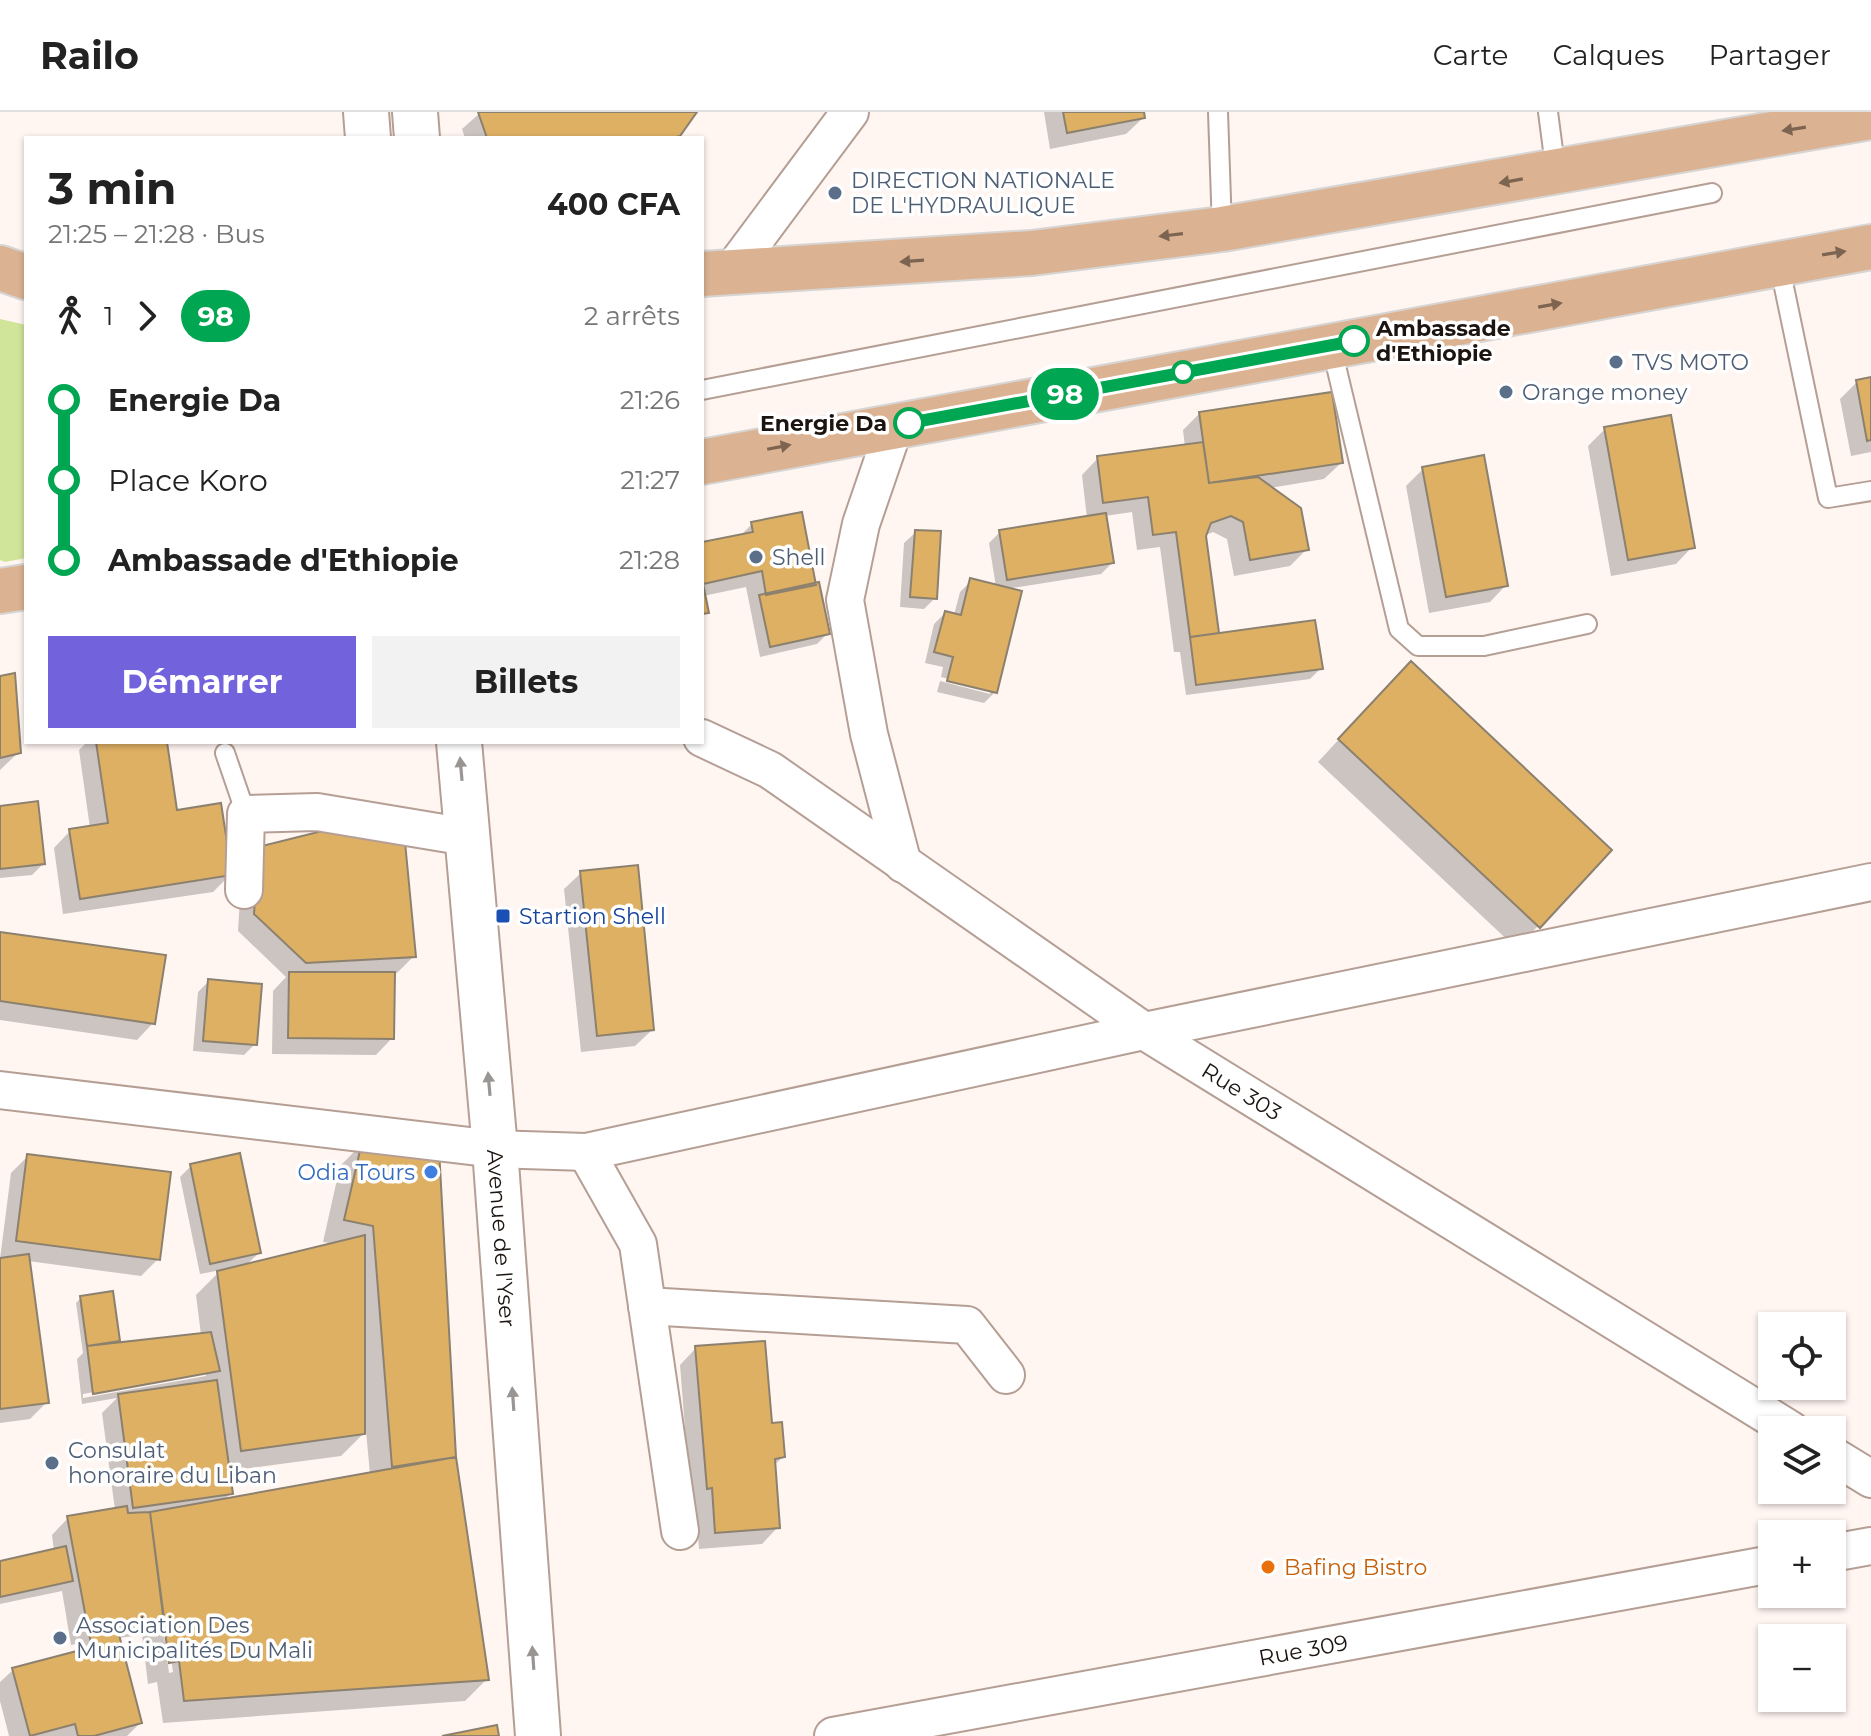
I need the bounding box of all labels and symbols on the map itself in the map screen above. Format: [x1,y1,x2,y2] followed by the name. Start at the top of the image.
[1781,123,1806,136] one-way arrow
[851,167,1115,219] place label: DIRECTION NATIONALE DE L'HYDRAULIQUE
[1498,175,1523,187] one-way arrow
[826,184,844,202] marker: DIRECTION NATIONALE DE L'HYDRAULIQUE
[1158,229,1183,242] one-way arrow
[1822,247,1847,259] one-way arrow
[899,255,924,268] one-way arrow
[1538,298,1563,310] one-way arrow
[1375,315,1511,367] place label: Ambassade d'Ethiopie
[1339,326,1369,356] marker: Ambassade d'Ethiopie
[1632,349,1749,376] place label: TVS MOTO
[1607,353,1625,371] marker: TVS MOTO
[1172,361,1194,383] unlabelled marker
[1029,368,1101,420] line badge: 98
[1522,379,1688,406] place label: Orange money
[1497,383,1515,401] marker: Orange money
[894,408,924,438] marker: Energie Da
[760,410,887,437] place label: Energie Da
[766,441,791,453] one-way arrow
[772,544,826,571] place label: Shell
[747,548,765,566] marker: Shell
[454,756,467,781] one-way arrow
[519,903,666,930] place label: Startion Shell
[494,907,512,925] marker: Startion Shell
[1196,1057,1286,1127] street label: Rue 303
[482,1071,495,1096] one-way arrow
[481,1148,521,1328] street label: Avenue de l'Yser
[297,1159,415,1186] place label: Odia Tours
[422,1163,440,1181] marker: Odia Tours
[506,1386,519,1411] one-way arrow
[68,1437,277,1489] place label: Consulat honoraire du Liban
[43,1454,61,1472] marker: Consulat honoraire du Liban
[1284,1554,1427,1581] place label: Bafing Bistro
[1259,1558,1277,1576] marker: Bafing Bistro
[76,1612,313,1664] place label: Association Des Municipalités Du Mali
[51,1629,69,1647] marker: Association Des Municipalités Du Mali
[1256,1629,1350,1672] street label: Rue 309
[526,1645,539,1670] one-way arrow

